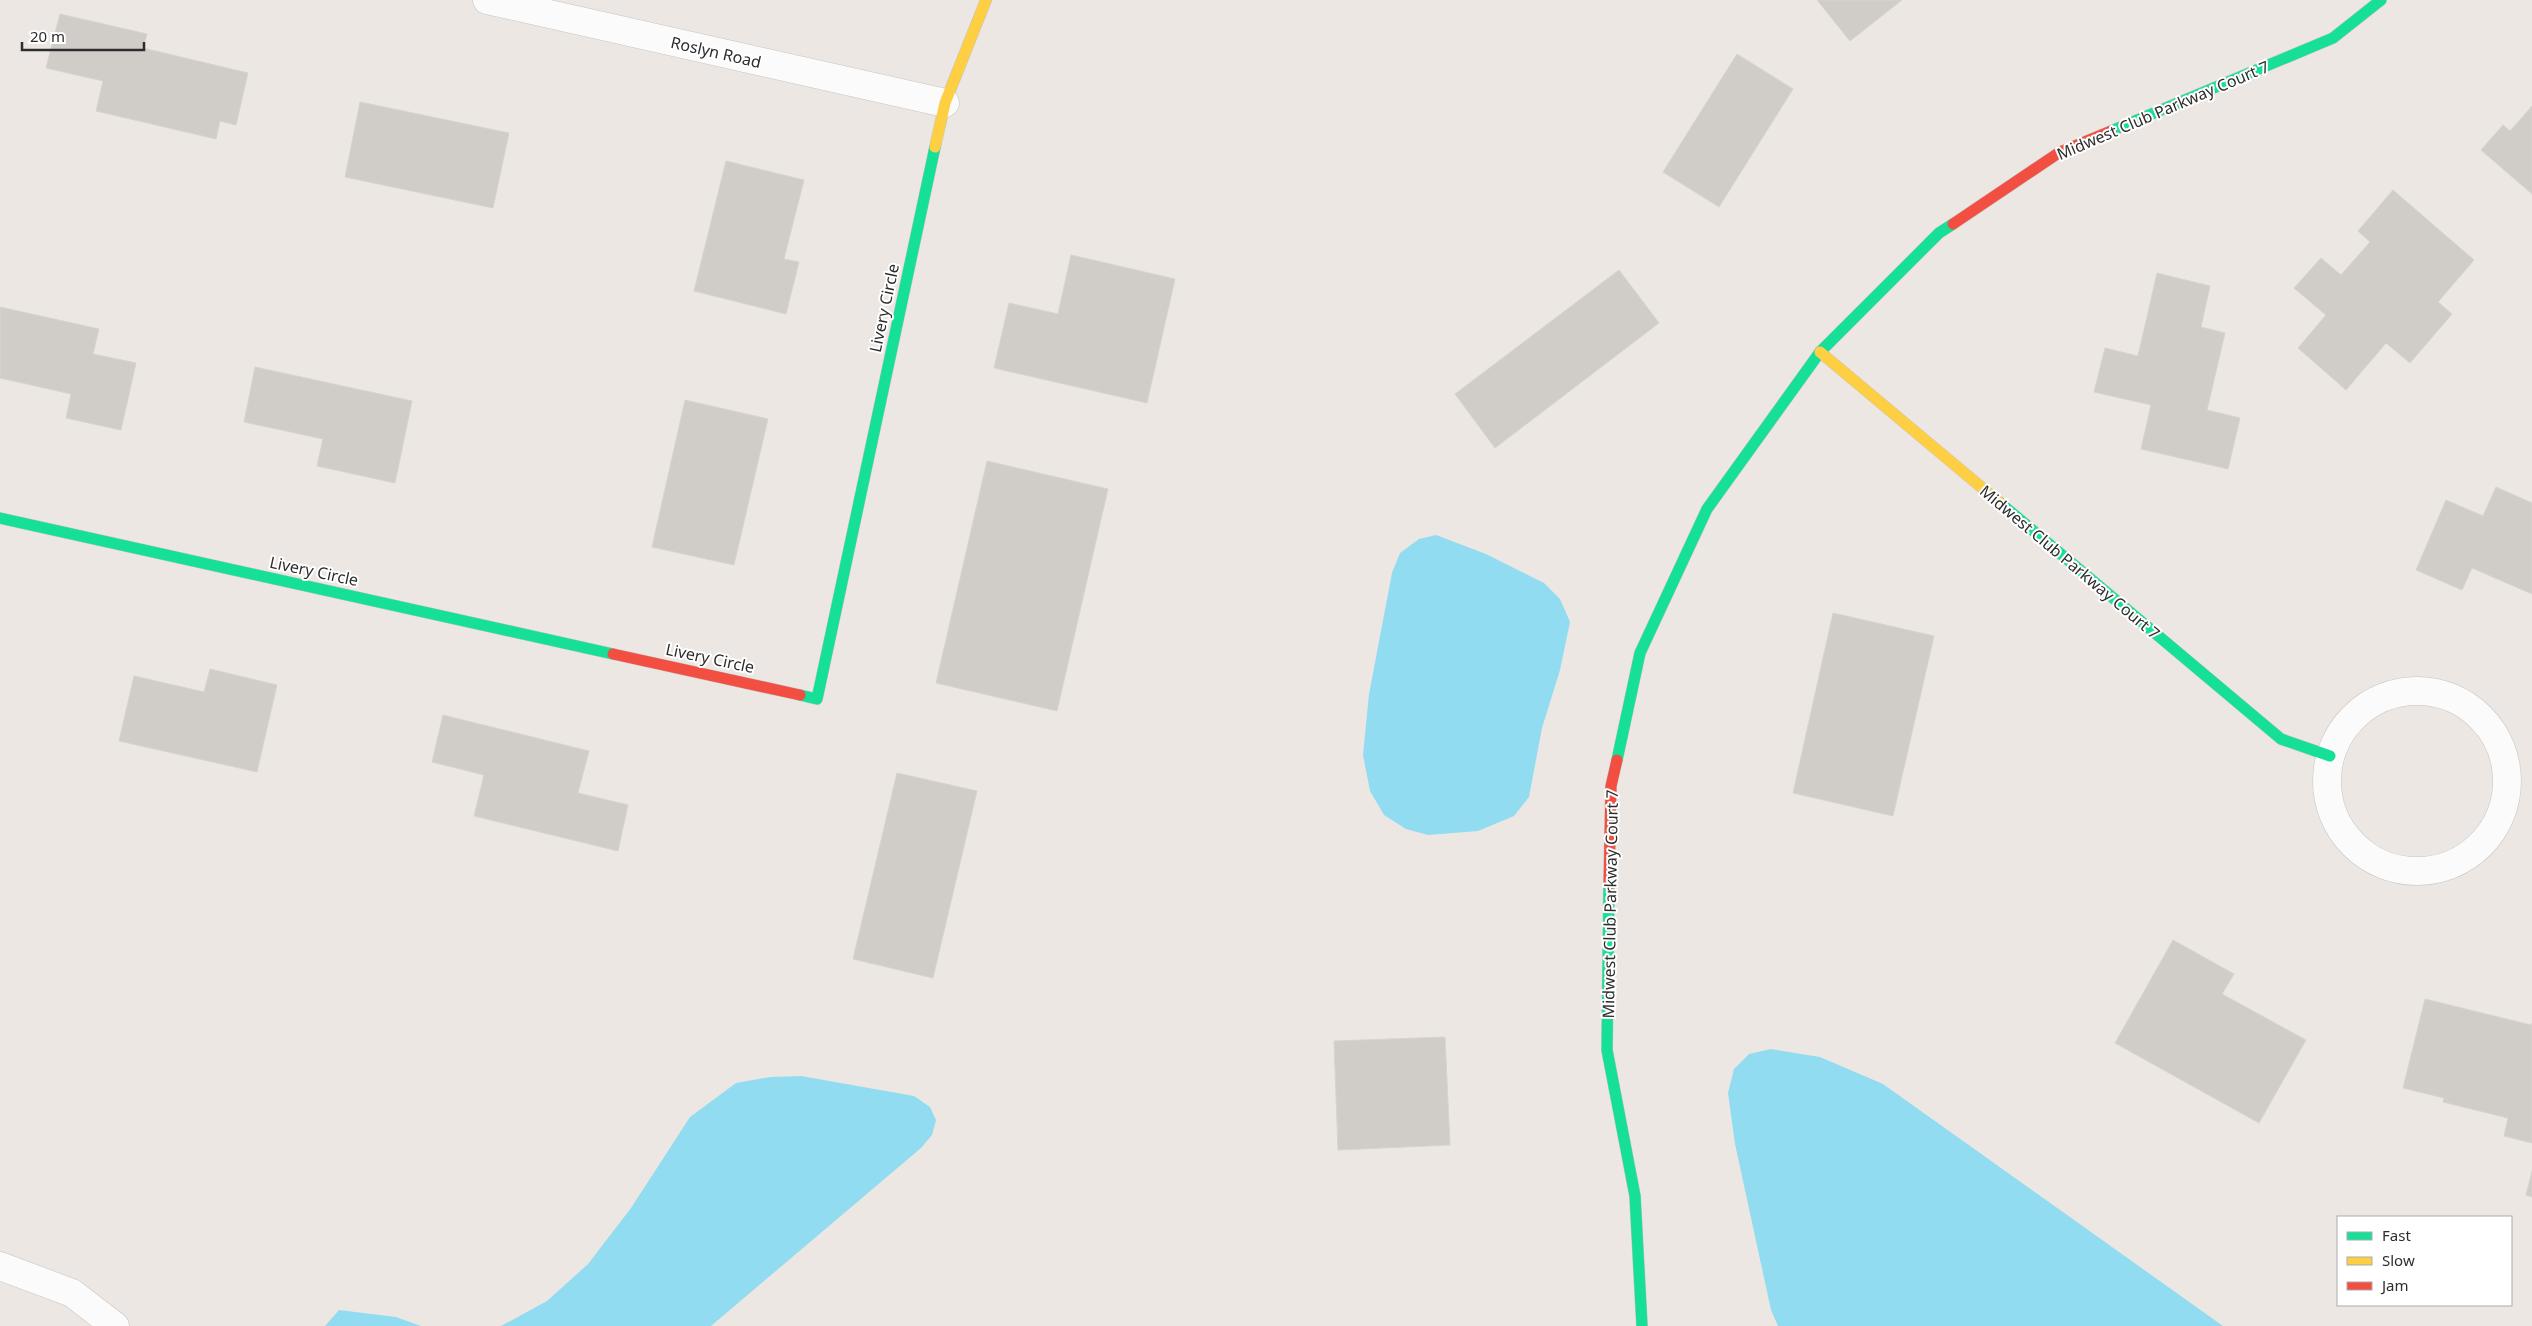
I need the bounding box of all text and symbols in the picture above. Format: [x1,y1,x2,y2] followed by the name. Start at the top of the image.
[22,20,145,52] scale bar
[30,26,65,46] text: 20 m
[669,31,763,73] street label: Roslyn Road
[2053,55,2273,165] street label: Midwest Club Parkway Court 7
[864,262,904,354] street label: Livery Circle
[1975,480,2165,644] street label: Midwest Club Parkway Court 7
[268,551,360,591] street label: Livery Circle
[664,638,756,678] street label: Livery Circle
[1597,789,1623,1019] street label: Midwest Club Parkway Court 7
[2337,1216,2512,1306] legend
[2382,1225,2411,1245] text: Fast
[2382,1250,2415,1270] text: Slow
[2380,1275,2409,1295] text: Jam

